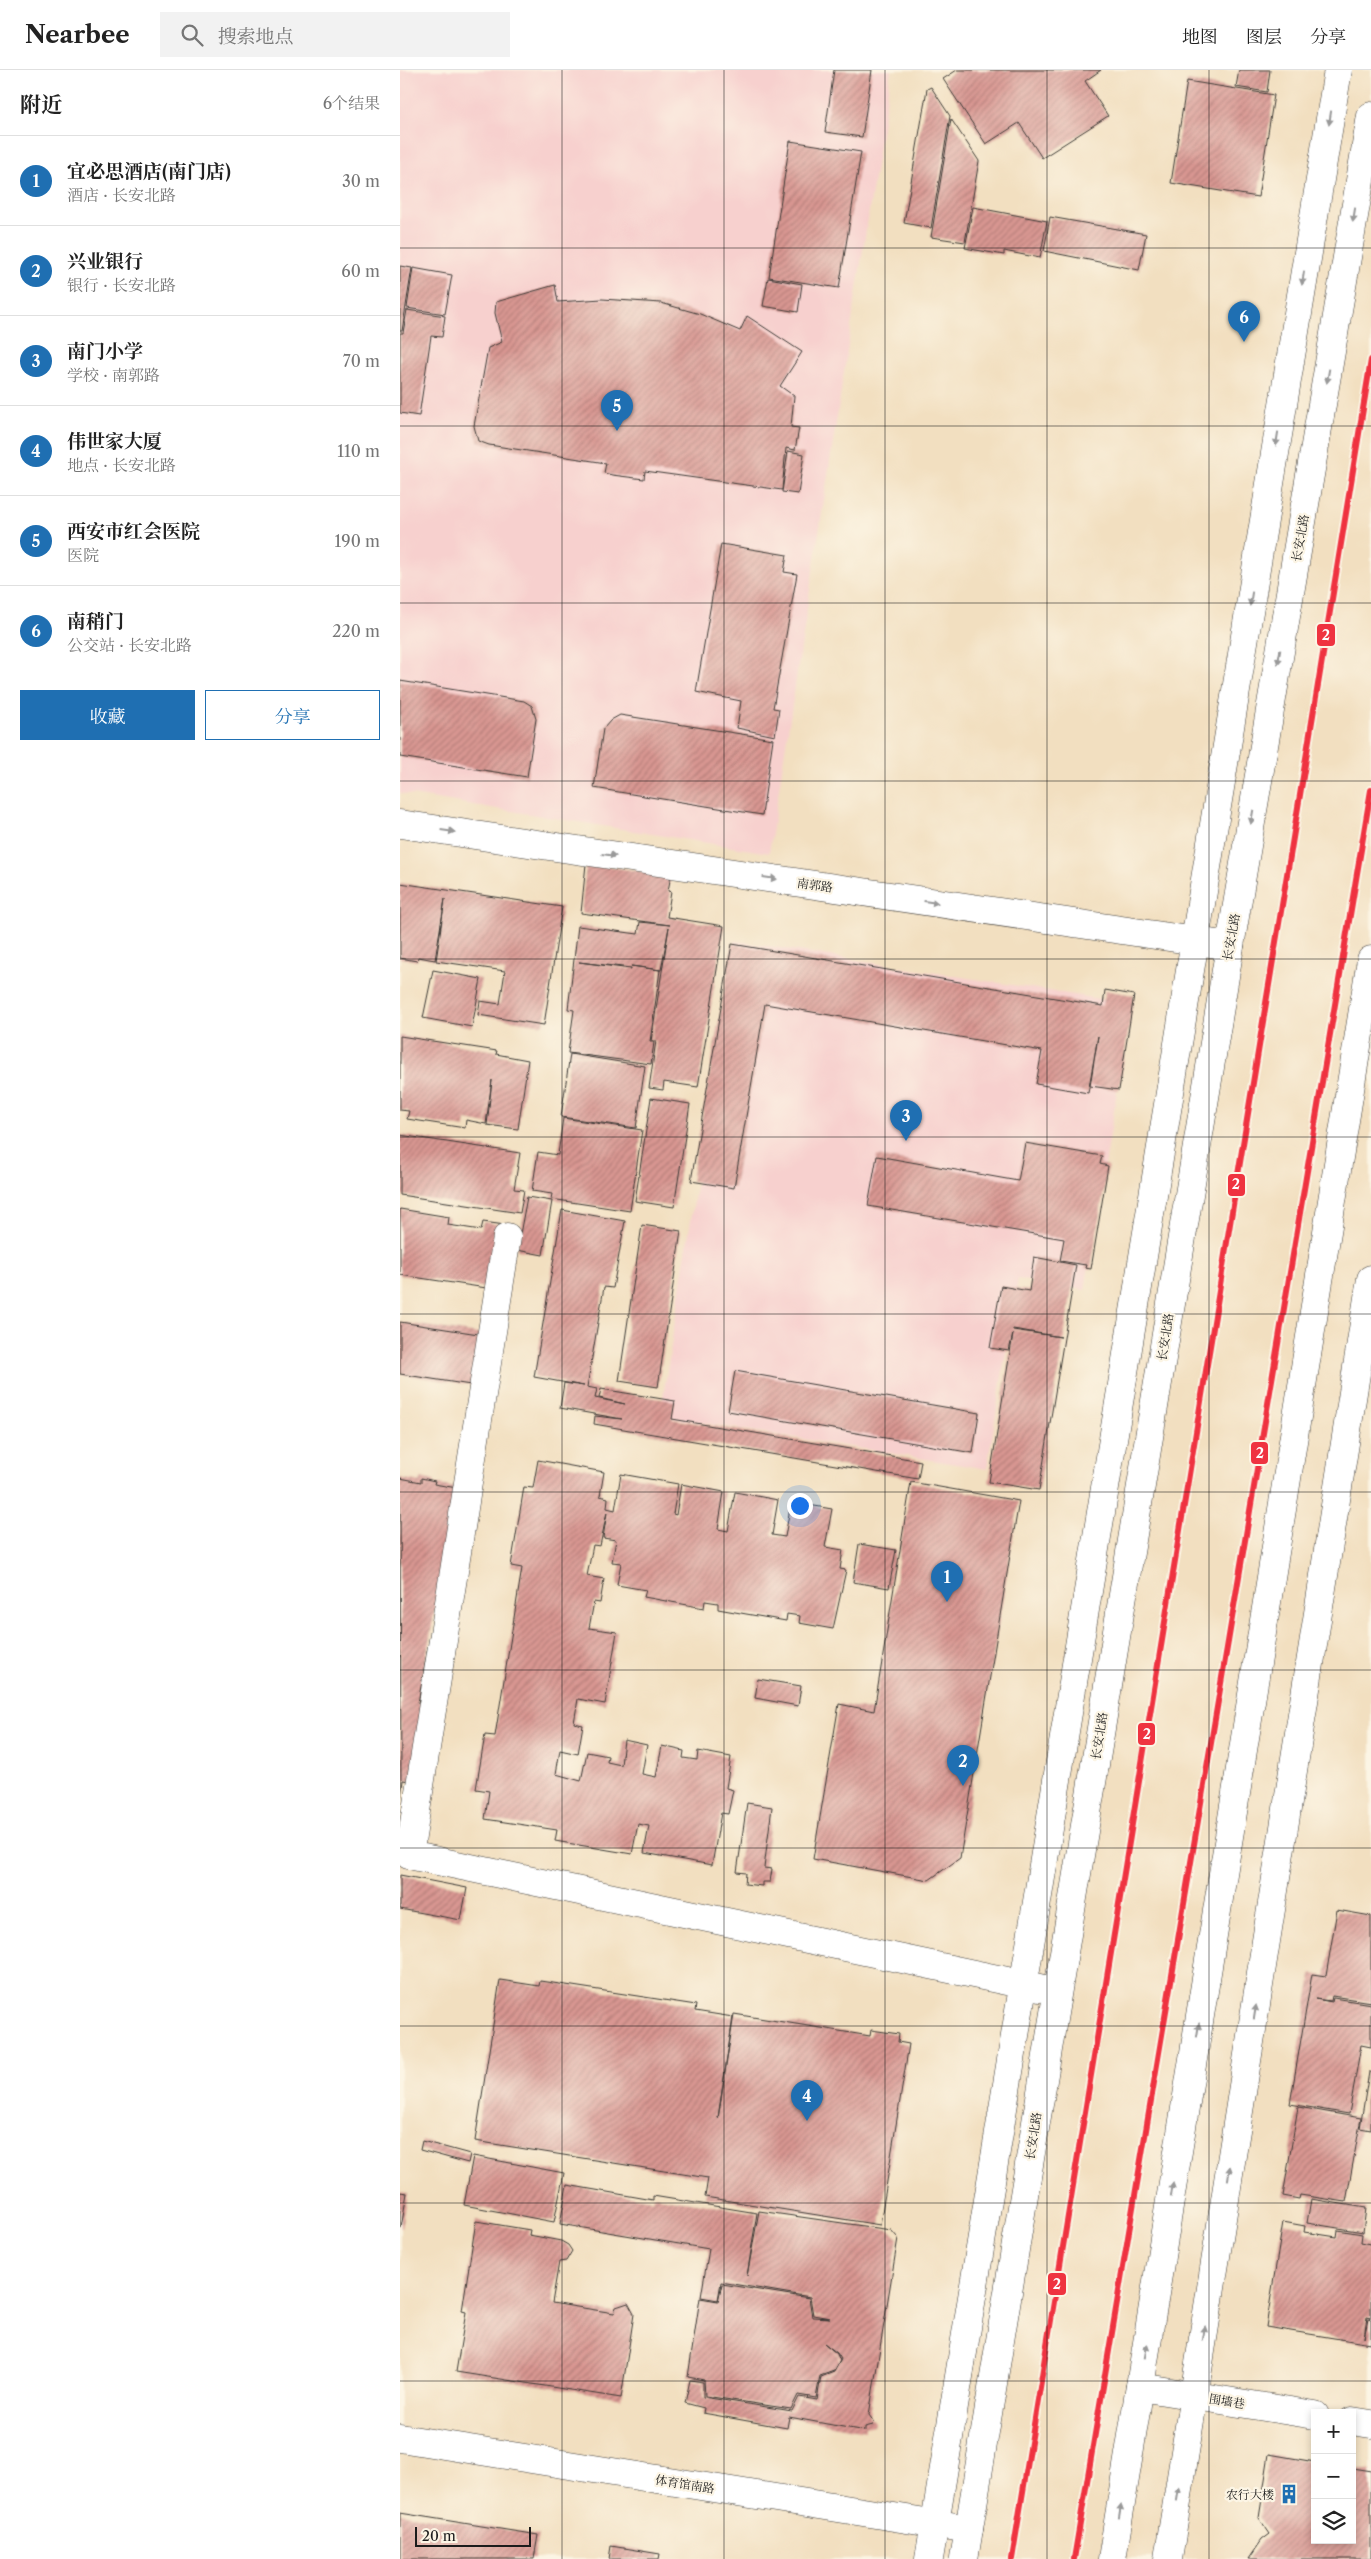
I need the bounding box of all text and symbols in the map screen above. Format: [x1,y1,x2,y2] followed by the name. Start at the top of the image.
[160,12,510,57] search box
[25,20,130,49] text: Nearbee
[178,21,206,49] icon: search
[218,25,294,48] text: 搜索地点
[1182,26,1218,48] text: 地图
[1246,26,1282,48] text: 图层
[1310,26,1346,48] text: 分享
[20,92,62,117] text: 附近
[323,93,380,113] text: 6个结果
[1325,110,1333,126] one-way arrow
[67,160,231,183] text: 宜必思酒店(南门店)
[32,171,40,191] text: 1
[342,171,380,191] text: 30 m
[67,185,176,205] text: 酒店 · 长安北路
[1350,208,1358,224] one-way arrow
[67,250,143,273] text: 兴业银行
[31,261,41,281] text: 2
[341,261,380,281] text: 60 m
[1299,271,1307,287] one-way arrow
[67,275,176,295] text: 银行 · 长安北路
[1228,301,1260,342] pin: 6
[67,340,143,363] text: 南门小学
[31,351,41,371] text: 3
[343,351,380,371] text: 70 m
[67,365,160,385] text: 学校 · 南郭路
[1323,368,1331,384] one-way arrow
[601,390,633,431] pin: 5
[67,430,162,453] text: 伟世家大厦
[1273,431,1281,447] one-way arrow
[31,441,41,461] text: 4
[337,441,380,461] text: 110 m
[67,455,176,475] text: 地点 · 长安北路
[1288,513,1312,563] street label: 长安北路
[67,520,200,543] text: 西安市红会医院
[32,531,40,551] text: 5
[335,531,380,551] text: 190 m
[67,545,99,565] text: 医院
[1247,592,1255,608] one-way arrow
[67,610,124,633] text: 南稍门
[31,621,41,641] text: 6
[332,621,380,641] text: 220 m
[1316,623,1336,647] line badge: 2
[1322,626,1330,644] text: 2
[67,635,192,655] text: 公交站 · 长安北路
[1275,649,1283,665] one-way arrow
[20,690,195,740] button: 收藏
[205,690,380,740] button: 分享
[1247,809,1255,825] one-way arrow
[441,827,457,835] one-way arrow
[601,851,617,859] one-way arrow
[762,875,778,883] one-way arrow
[796,875,834,895] street label: 南郭路
[923,898,939,906] one-way arrow
[1219,912,1243,962] street label: 长安北路
[890,1100,922,1141] pin: 3
[1227,1173,1246,1197] line badge: 2
[1232,1175,1240,1193] text: 2
[1154,1312,1176,1362] street label: 长安北路
[1250,1441,1269,1465] line badge: 2
[1256,1444,1264,1462] text: 2
[787,1493,813,1519] your location
[931,1561,963,1602] pin: 1
[1088,1711,1110,1761] street label: 长安北路
[1137,1722,1156,1746] line badge: 2
[1143,1725,1151,1743] text: 2
[947,1745,979,1786] pin: 2
[1251,2004,1259,2020] one-way arrow
[1195,2021,1203,2037] one-way arrow
[791,2080,823,2121] pin: 4
[1022,2111,1044,2161] street label: 长安北路
[1226,2164,1234,2180] one-way arrow
[1169,2182,1177,2198] one-way arrow
[1047,2272,1067,2296] line badge: 2
[1053,2275,1061,2293] text: 2
[1200,2325,1208,2341] one-way arrow
[1143,2342,1151,2358] one-way arrow
[1208,2391,1246,2411] street label: 围墙巷
[1311,2409,1356,2544] map controls
[1311,2409,1356,2454] button: +
[1311,2454,1356,2499] button: −
[654,2472,716,2496] street label: 体育馆南路
[1278,2483,1300,2505] building icon: 农行大楼
[1175,2485,1183,2501] one-way arrow
[1226,2487,1274,2502] place label: 农行大楼
[1311,2499,1356,2544] button: layers
[1116,2503,1124,2519] one-way arrow
[415,2524,531,2547] scale bar
[422,2527,456,2545] text: 20 m

